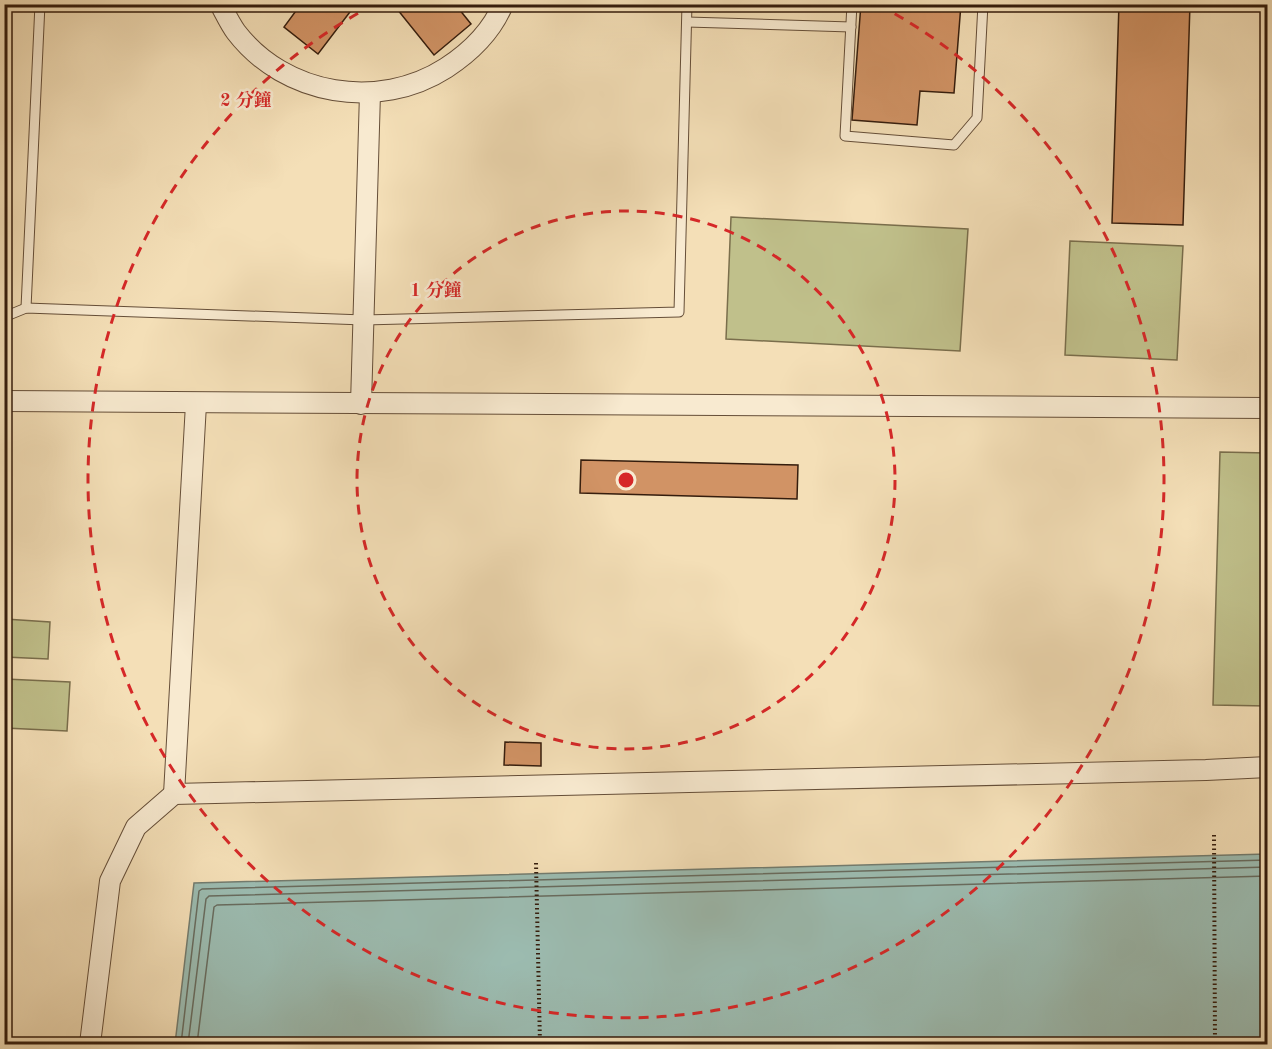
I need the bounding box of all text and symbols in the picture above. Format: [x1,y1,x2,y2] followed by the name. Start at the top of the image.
[220,90,272,110] text: 2 分鐘
[410,280,462,300] text: 1 分鐘
[616,470,636,490] centre of rings

